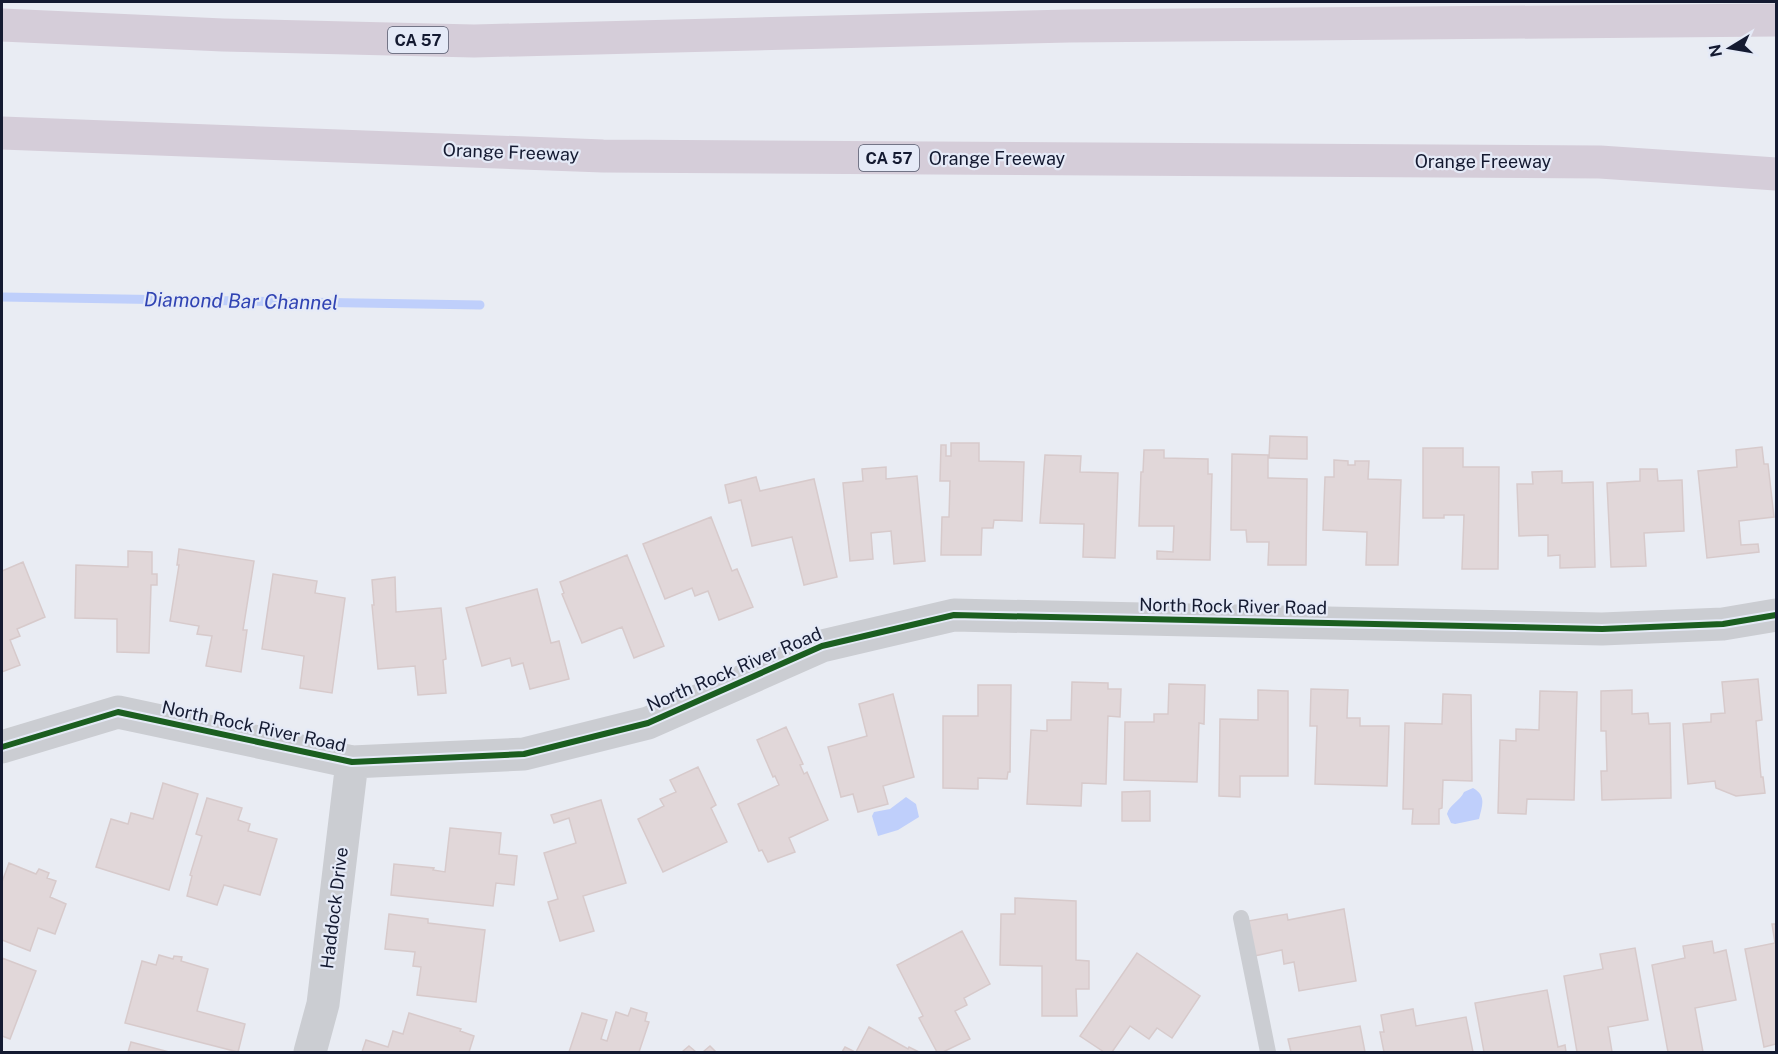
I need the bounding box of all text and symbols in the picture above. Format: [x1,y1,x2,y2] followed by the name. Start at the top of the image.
[1700,18,1760,78] north arrow
[388,27,448,53] road number: CA 57
[1705,43,1726,59] text: N
[442,139,580,165] street label: Orange Freeway
[859,145,919,171] road number: CA 57
[929,148,1066,169] street label: Orange Freeway
[1415,151,1552,172] street label: Orange Freeway
[144,287,338,315] water label: Diamond Bar Channel
[1139,594,1327,618] street label: North Rock River Road
[643,623,825,715] street label: North Rock River Road
[160,696,348,756] street label: North Rock River Road
[316,846,352,970] street label: Haddock Drive

